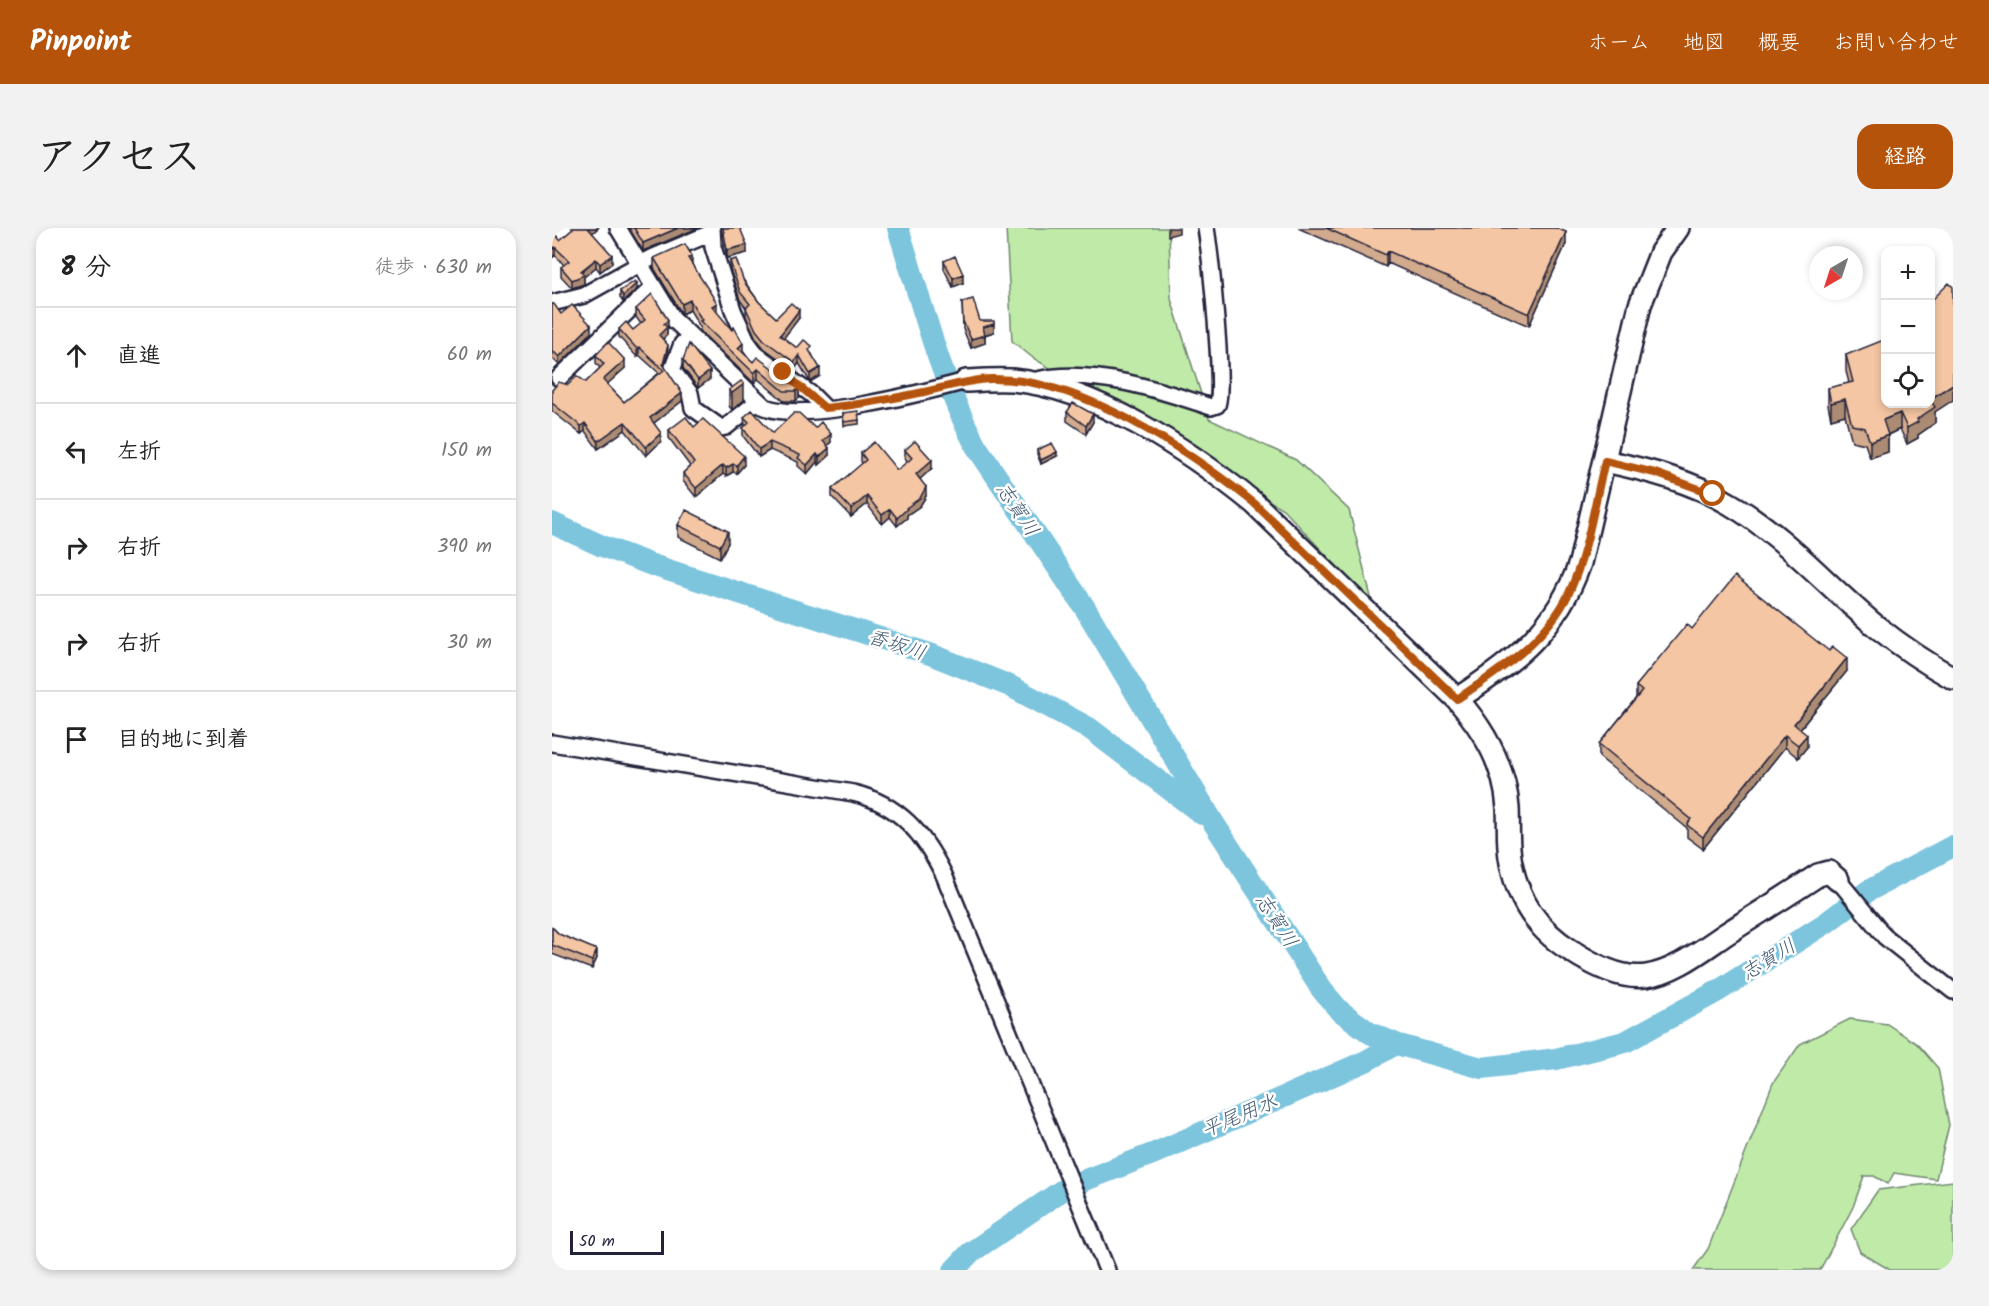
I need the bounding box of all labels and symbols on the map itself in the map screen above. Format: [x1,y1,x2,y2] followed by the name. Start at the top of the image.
[1809,246,1863,300] north arrow
[769,358,795,384] route end
[986,476,1046,544] water label: 志賀川
[1699,480,1725,506] route start
[863,621,930,670] water label: 香坂川
[1246,887,1305,955] water label: 志賀川
[1735,931,1803,990] water label: 志賀川
[1197,1086,1283,1147] water label: 平尾用水
[570,1228,664,1256] scale bar

